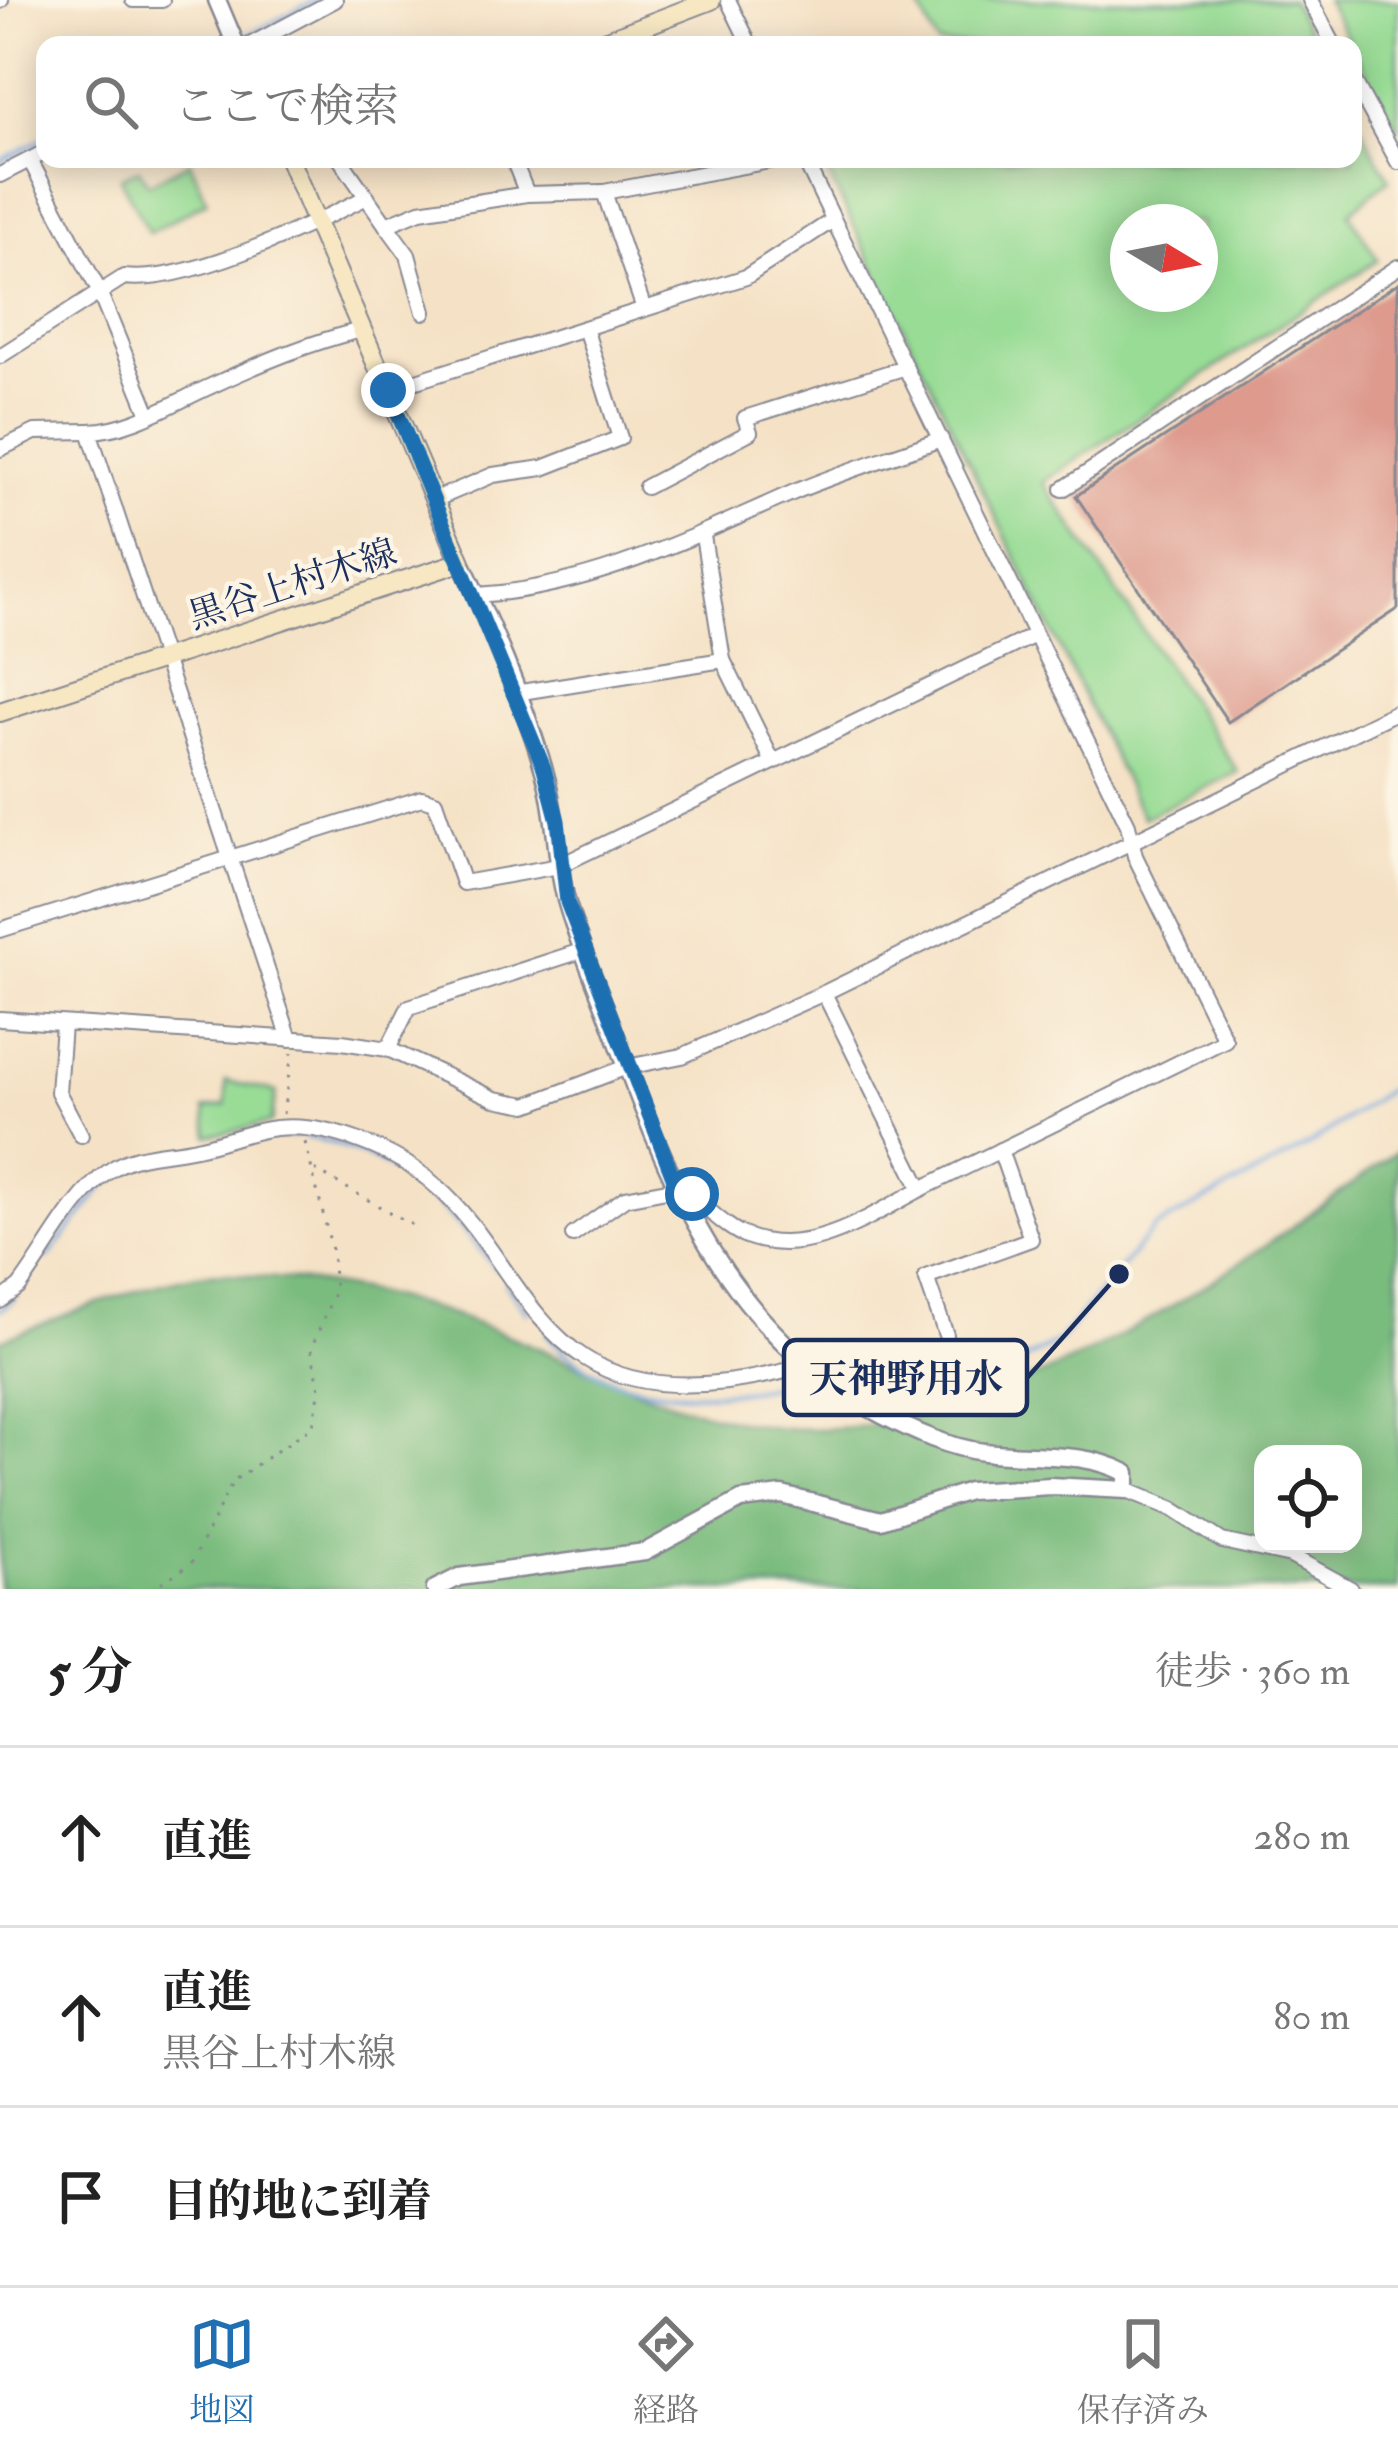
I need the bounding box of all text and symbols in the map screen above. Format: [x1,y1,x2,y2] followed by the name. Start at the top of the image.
[36,36,1362,168] search box
[78,69,144,135] icon: search
[174,79,399,135] text: ここで検索
[1110,204,1218,312] north arrow
[361,363,415,417] route end
[183,530,402,639] street label: 黒谷上村木線
[665,1167,719,1221] route start
[784,1340,1027,1415] callout: 天神野用水
[808,1355,1004,1404] text: 天神野用水
[1254,1445,1362,1553] map controls
[1254,1445,1362,1553] button: locate
[48,1641,132,1705] text: 5 分
[1155,1647,1350,1696] text: 徒歩 · 360 m
[48,1804,114,1870] icon: ahead
[1253,1812,1350,1861] text: 280 m
[162,1814,252,1870] text: 直進
[162,1965,252,2021] text: 直進
[48,1984,114,2050] icon: ahead
[1273,1992,1350,2041] text: 80 m
[162,2029,396,2078] text: 黒谷上村木線
[48,2164,114,2230] icon: arrive
[162,2174,432,2230] text: 目的地に到着
[189,2311,255,2431] tab: 地図
[633,2311,699,2431] tab: 経路
[1077,2311,1209,2431] tab: 保存済み

